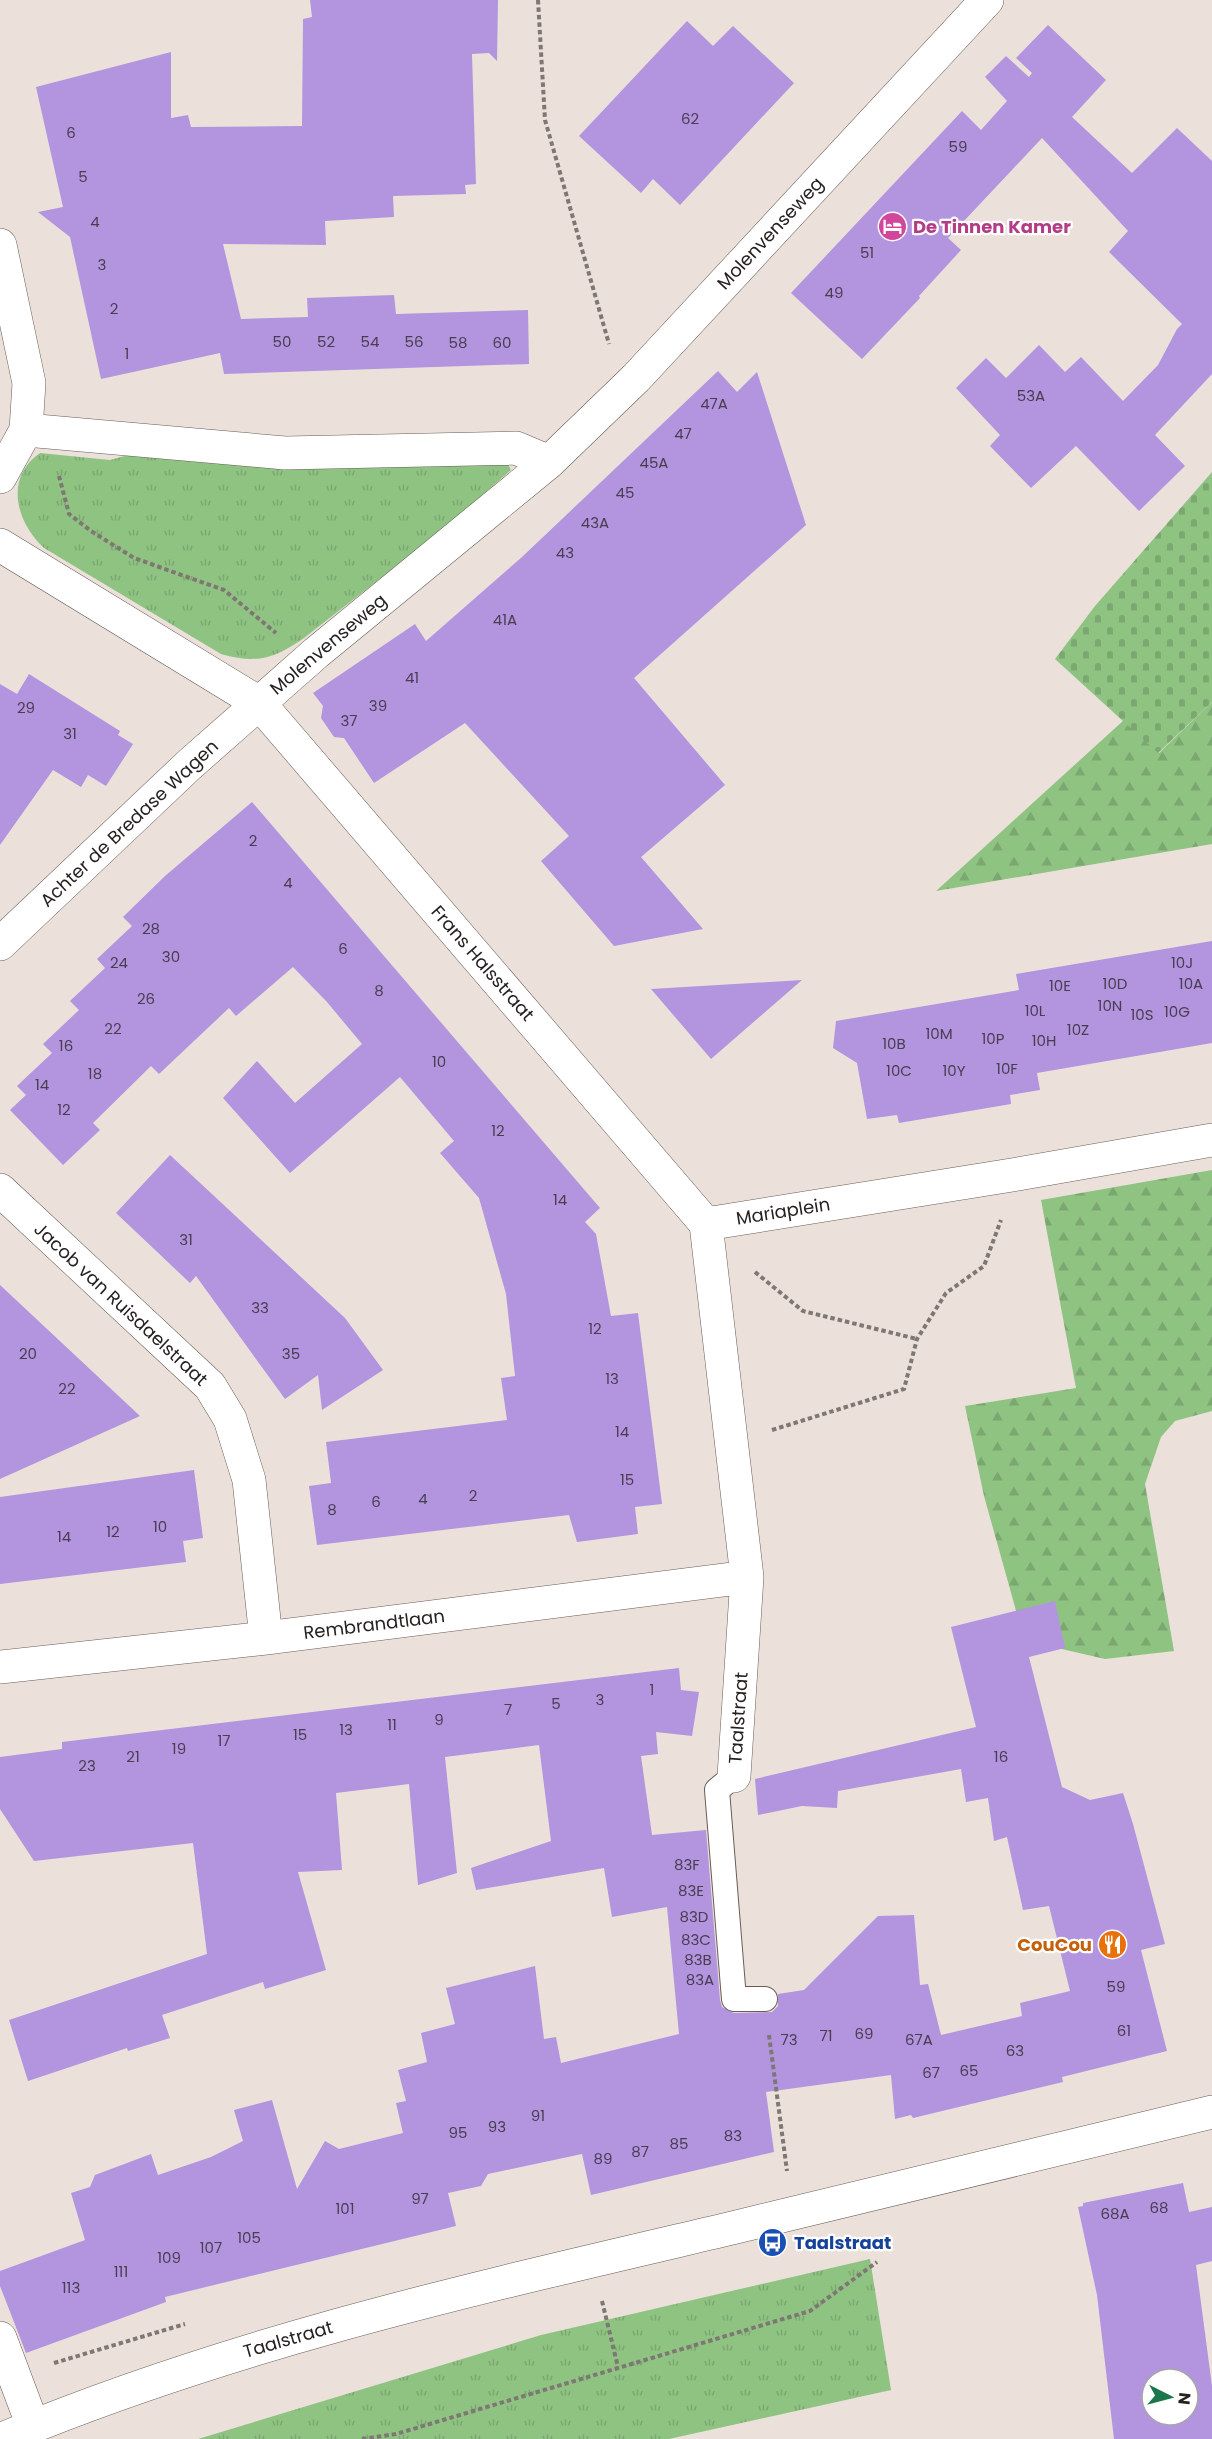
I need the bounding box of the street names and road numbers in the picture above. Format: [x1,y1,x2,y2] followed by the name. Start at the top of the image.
[711,171,829,295] street label: Molenvenseweg
[264,588,392,700] street label: Molenvenseweg
[34,734,224,912] street label: Achter de Bredase Wagen
[426,900,540,1026] street label: Frans Halsstraat
[734,1191,832,1231] street label: Mariaplein
[29,1217,213,1391] street label: Jacob van Ruisdaelstraat
[302,1603,446,1645] street label: Rembrandtlaan
[722,1671,754,1765] street label: Taalstraat
[240,2314,336,2364] street label: Taalstraat

